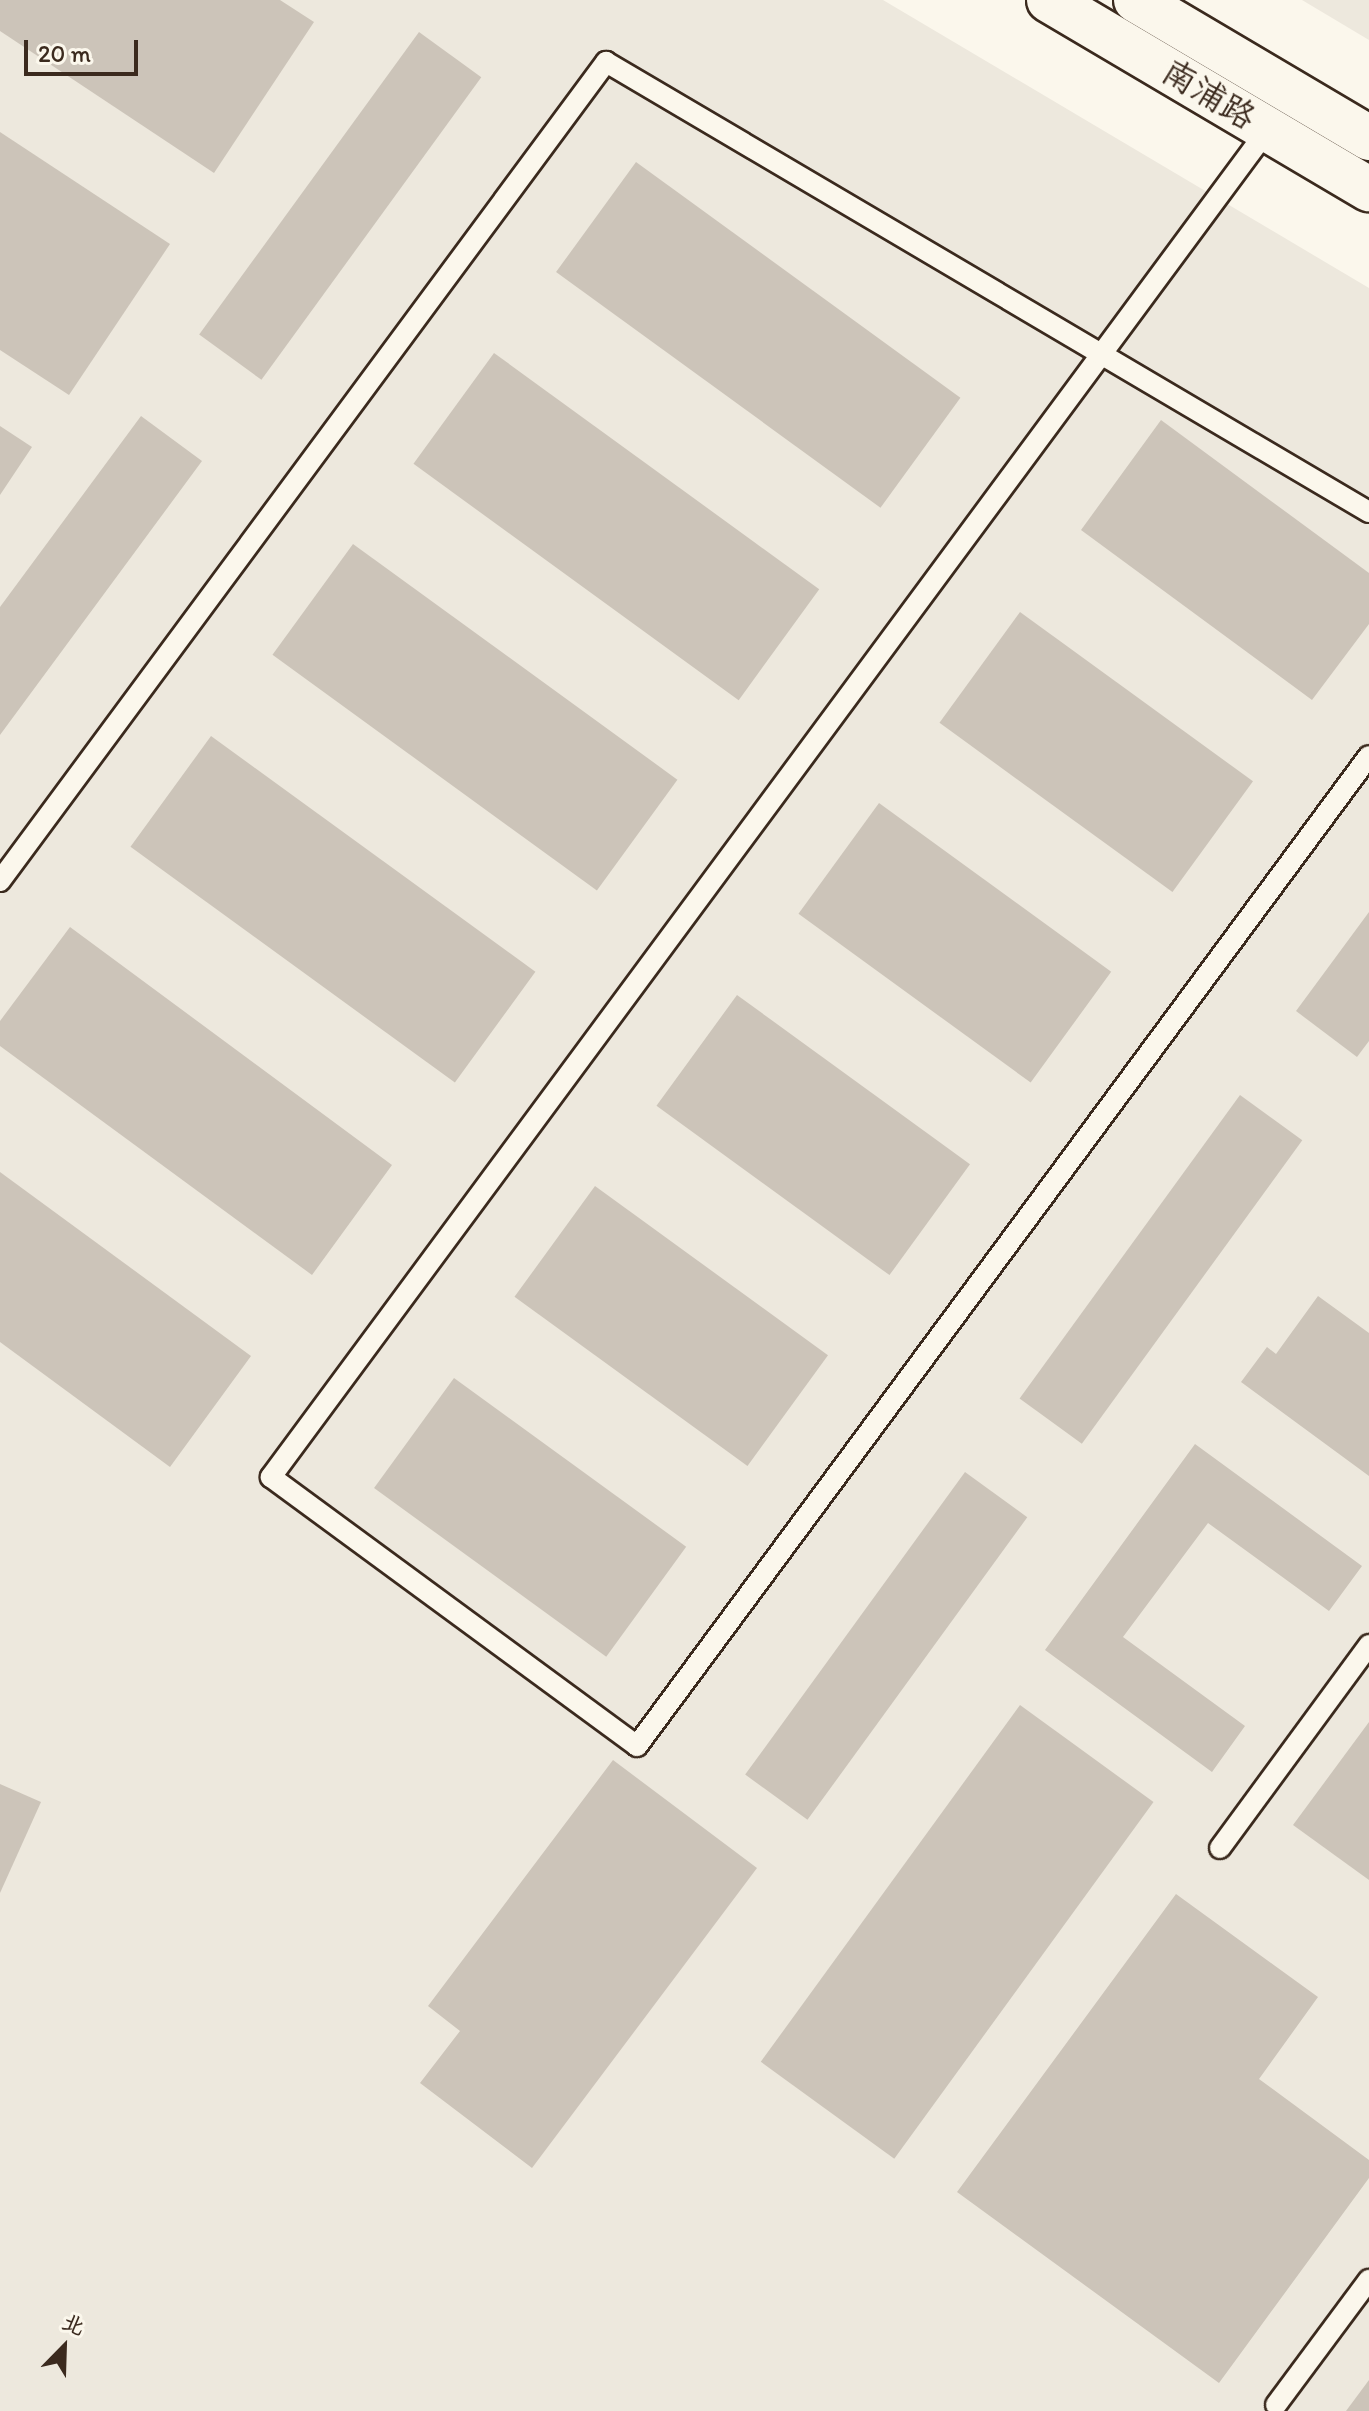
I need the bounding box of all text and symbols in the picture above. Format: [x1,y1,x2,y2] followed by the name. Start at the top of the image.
[28,24,142,74] scale bar
[38,39,91,68] text: 20 m
[1155,50,1263,138] street label: 南浦路
[24,2307,104,2387] north arrow
[58,2308,89,2341] text: 北

